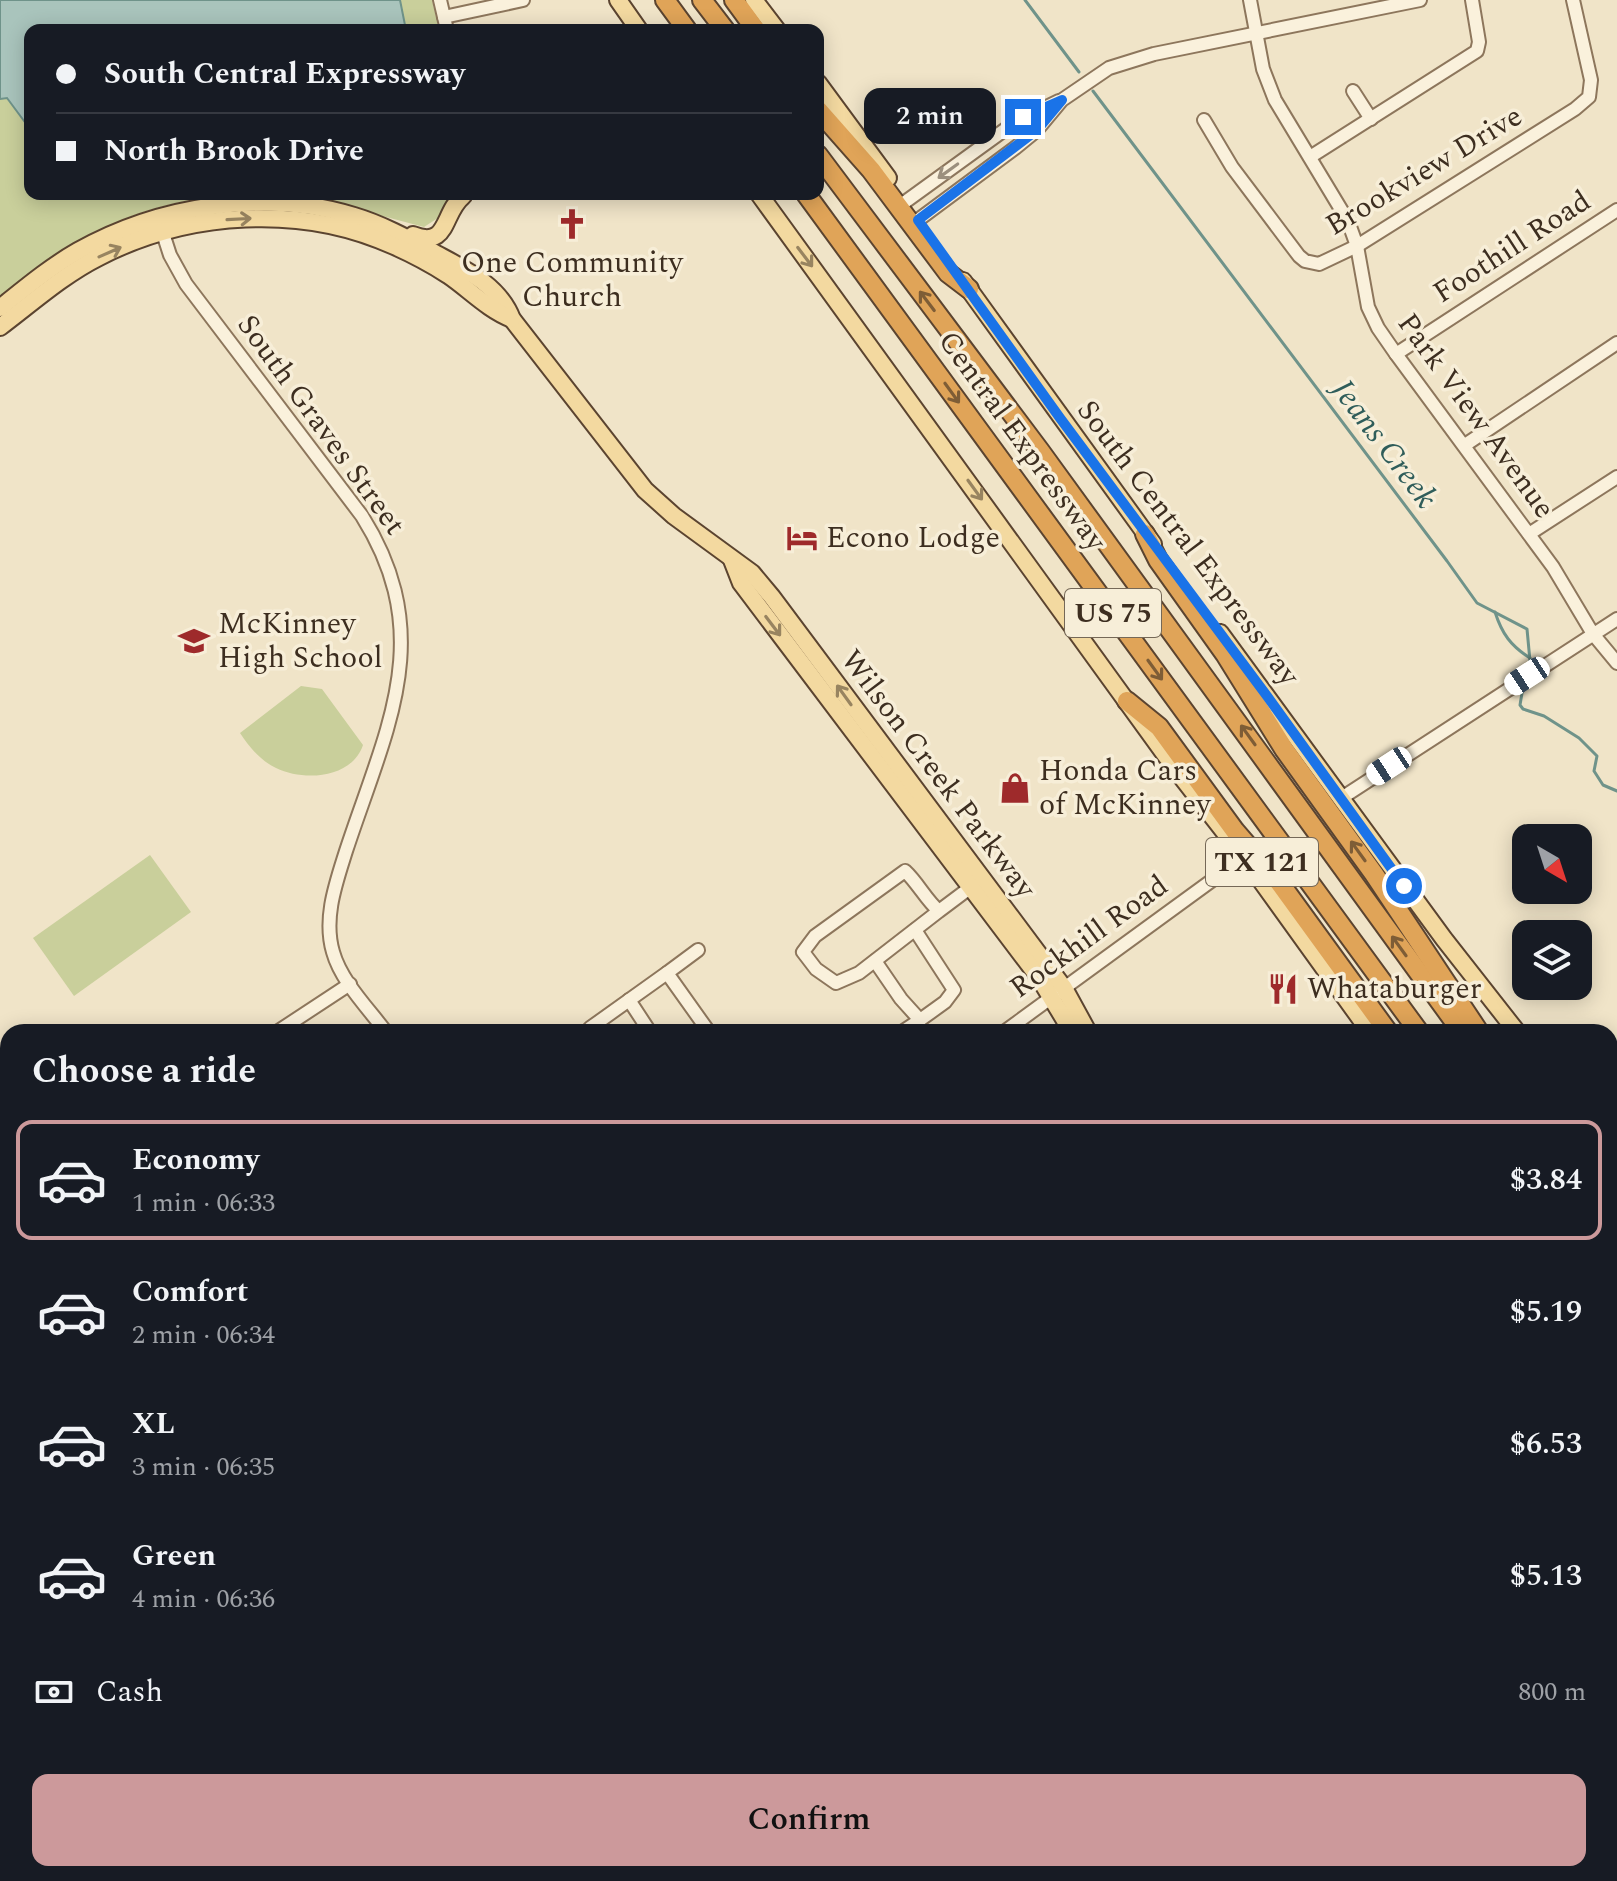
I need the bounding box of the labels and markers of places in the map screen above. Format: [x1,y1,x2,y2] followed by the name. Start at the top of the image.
[555,207,589,241] church icon: One Community Church
[461,240,685,320] place label: One Community Church
[826,515,1000,561] place label: Econo Lodge
[785,521,819,555] hotel icon: Econo Lodge
[218,601,382,681] place label: McKinney High School
[177,624,211,658] school or university icon: McKinney High School
[1039,748,1212,828] place label: Honda Cars of McKinney
[998,771,1032,805] shop icon: Honda Cars of McKinney
[1307,966,1482,1012] place label: Whataburger
[1266,972,1300,1006] restaurant icon: Whataburger

